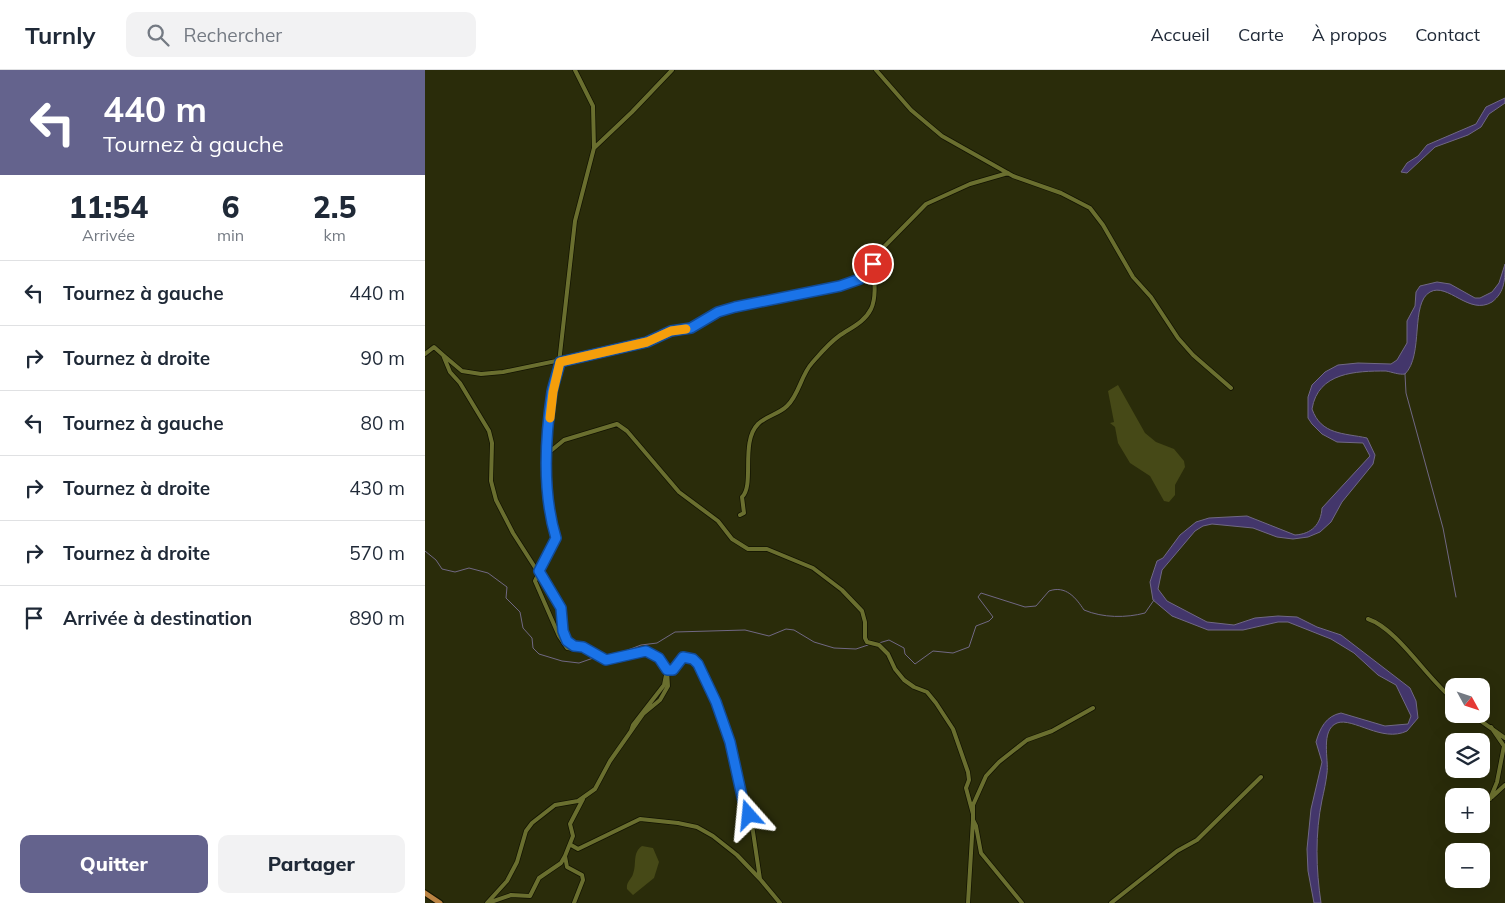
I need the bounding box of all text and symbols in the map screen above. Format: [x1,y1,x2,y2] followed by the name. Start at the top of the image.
[126,12,476,57] search box
[25,20,96,50] text: Turnly
[144,21,172,49] icon: search
[184,23,282,47] text: Rechercher
[1150,23,1210,46] text: Accueil
[1238,23,1284,46] text: Carte
[1312,23,1387,46] text: À propos
[1415,23,1480,46] text: Contact
[103,87,207,131] text: 440 m
[20,90,85,155] icon: left
[103,130,284,158] text: Tournez à gauche
[69,188,148,226] text: 11:54
[221,188,239,226] text: 6
[313,188,356,226] text: 2.5
[82,225,135,245] text: Arrivée
[217,225,244,245] text: min
[323,225,346,245] text: km
[852,243,894,285] pin
[859,250,887,278] icon: arrive
[20,279,48,307] icon: left
[63,281,224,305] text: Tournez à gauche
[349,281,405,305] text: 440 m
[20,344,48,372] icon: right
[63,346,210,370] text: Tournez à droite
[361,346,405,370] text: 90 m
[20,409,48,437] icon: left
[63,411,224,435] text: Tournez à gauche
[361,411,405,435] text: 80 m
[20,474,48,502] icon: right
[63,476,210,500] text: Tournez à droite
[349,476,405,500] text: 430 m
[20,539,48,567] icon: right
[63,541,210,565] text: Tournez à droite
[349,541,405,565] text: 570 m
[20,604,48,632] icon: arrive
[63,606,252,630] text: Arrivée à destination
[349,606,405,630] text: 890 m
[1445,678,1490,722] north arrow
[1445,678,1490,888] map controls
[1445,733,1490,778] button: layers
[722,788,774,840] position arrow
[1445,788,1490,833] button: +
[20,835,208,893] button: Quitter
[218,835,405,893] button: Partager
[1445,843,1490,888] button: −

